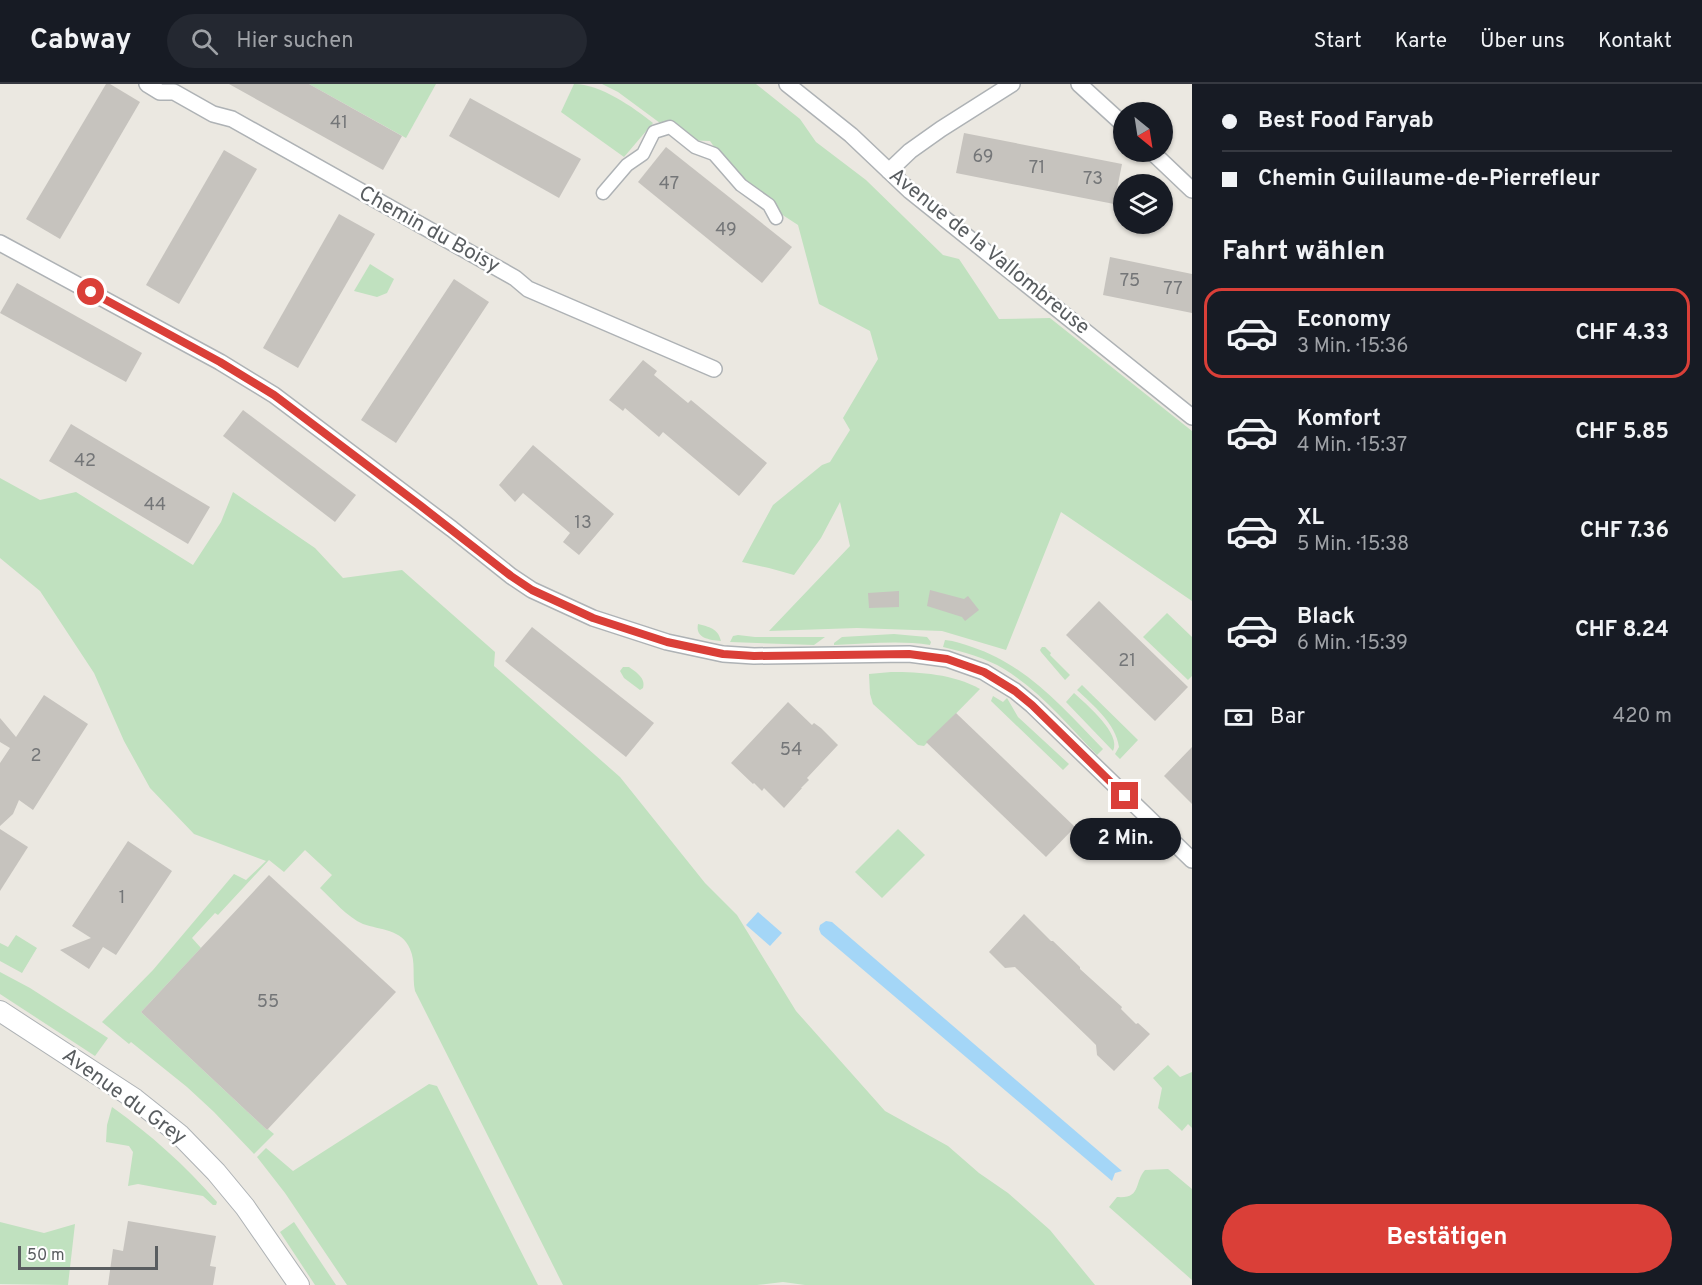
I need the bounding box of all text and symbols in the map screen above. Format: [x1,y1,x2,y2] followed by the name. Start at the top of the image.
[167,14,587,68] search box
[30,23,131,59] text: Cabway
[188,25,221,58] icon: search
[236,28,354,55] text: Hier suchen
[1314,28,1362,55] text: Start
[1395,28,1447,55] text: Karte
[1480,28,1565,55] text: Über uns
[1598,28,1672,55] text: Kontakt
[1113,102,1173,162] north arrow
[1113,102,1173,234] map controls
[1258,108,1434,135] text: Best Food Faryab
[330,112,348,135] house number: 41
[973,146,993,169] house number: 69
[1029,157,1045,180] house number: 71
[883,163,1095,341] street label: Avenue de la Vallombreuse
[1258,166,1600,193] text: Chemin Guillaume-de-Pierrefleur
[1083,168,1103,191] house number: 73
[659,173,679,196] house number: 47
[1113,174,1173,234] button: layers
[354,180,504,280] street label: Chemin du Boisy
[715,219,737,242] house number: 49
[1222,235,1385,269] text: Fahrt wählen
[1120,270,1140,293] house number: 75
[77,278,104,305] route start
[1163,278,1183,301] house number: 77
[1225,306,1279,360] icon: car
[1297,307,1391,334] text: Economy
[1575,320,1669,347] text: CHF 4.33
[1297,334,1409,360] text: 3 Min. · 15:36
[1225,405,1279,459] icon: car
[1297,406,1381,433] text: Komfort
[1575,419,1669,446] text: CHF 5.85
[1297,433,1407,459] text: 4 Min. · 15:37
[74,450,96,473] house number: 42
[144,494,166,517] house number: 44
[1225,504,1279,558] icon: car
[1297,505,1324,532] text: XL
[574,512,592,535] house number: 13
[1580,518,1669,545] text: CHF 7.36
[1297,532,1409,558] text: 5 Min. · 15:38
[1225,603,1279,657] icon: car
[1297,604,1355,631] text: Black
[1575,617,1669,644] text: CHF 8.24
[1297,631,1408,657] text: 6 Min. · 15:39
[1118,650,1136,673] house number: 21
[1222,701,1255,734] icon: cash
[1270,704,1305,731] text: Bar
[1613,704,1672,730] text: 420 m
[780,739,802,762] house number: 54
[30,745,42,768] house number: 2
[1111,782,1138,809] route end
[1070,817,1180,859] callout: 2 Min.
[1098,826,1153,852] text: 2 Min.
[119,887,125,910] house number: 1
[257,991,279,1014] house number: 55
[56,1043,192,1151] street label: Avenue du Grey
[1222,1204,1672,1273] button: Bestätigen
[18,1243,158,1270] scale bar
[27,1246,65,1266] text: 50 m

